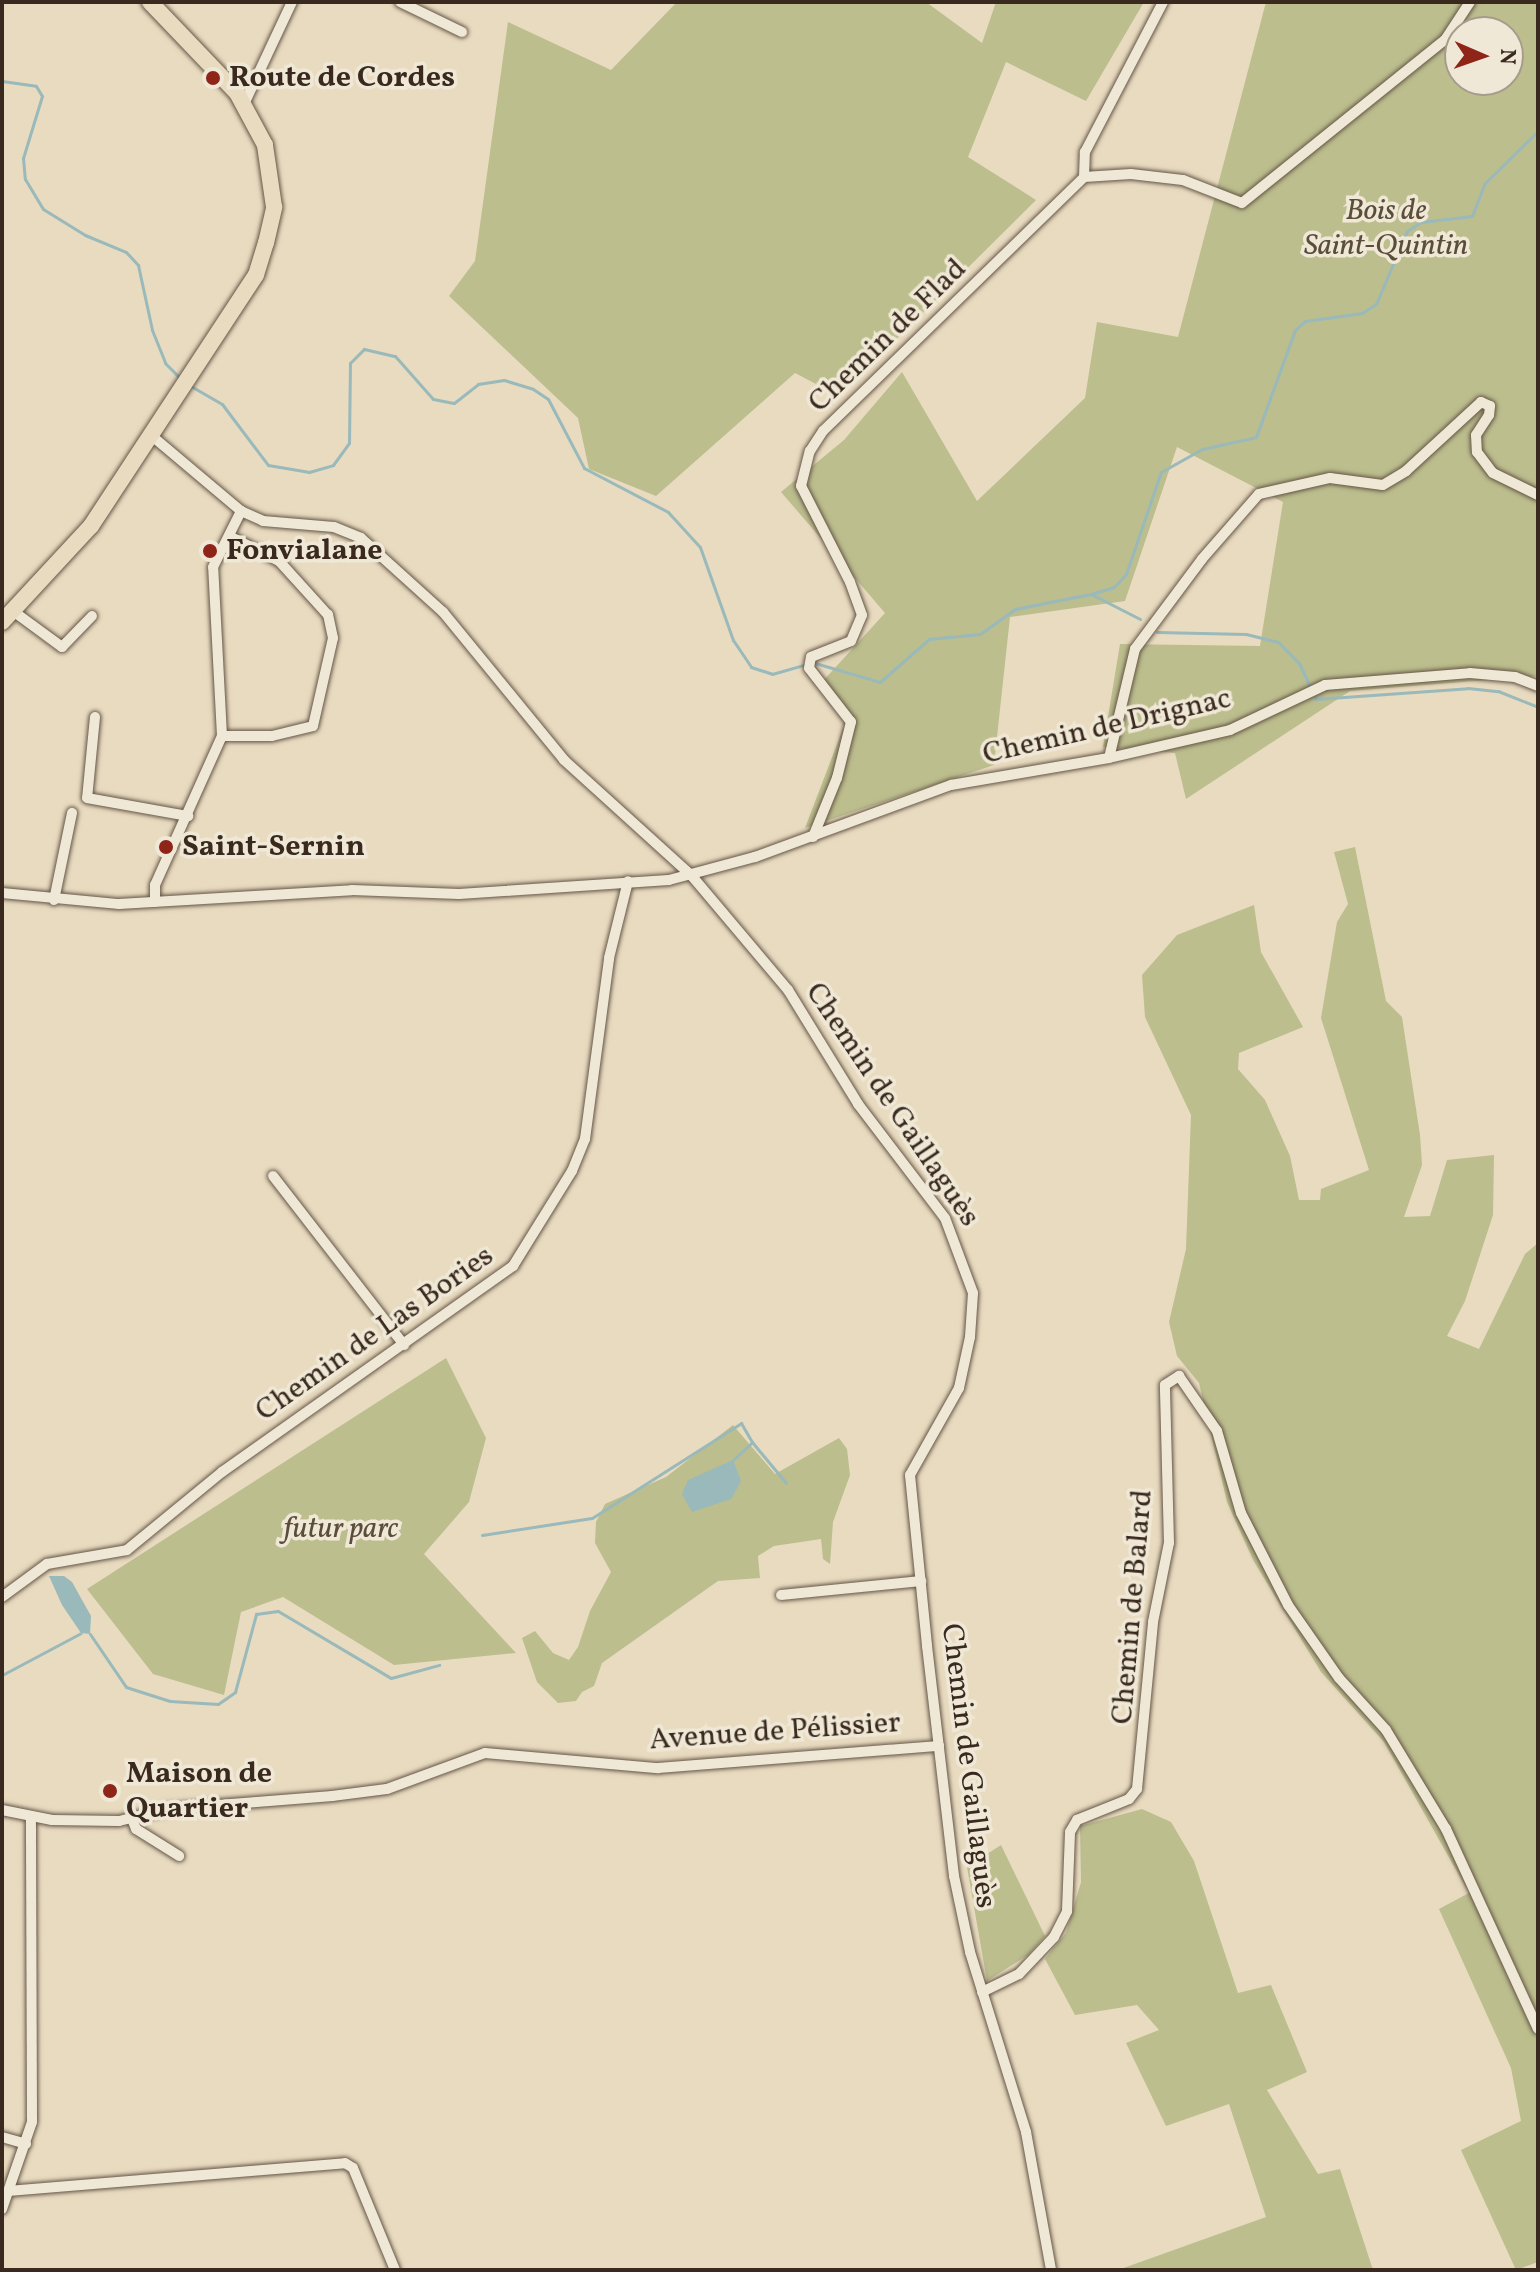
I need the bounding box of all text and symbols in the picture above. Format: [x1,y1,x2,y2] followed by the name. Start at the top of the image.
[1444,16,1524,96] north arrow
[1491,48,1522,65] text: N
[229,60,455,96] place label: Route de Cordes
[204,69,222,87] marker: Route de Cordes
[1304,193,1468,264] park label: Bois de Saint-Quintin
[801,252,975,420] street label: Chemin de Flad
[226,533,383,569] place label: Fonvialane
[201,542,219,560] marker: Fonvialane
[979,681,1235,773] street label: Chemin de Drignac
[182,829,365,865] place label: Saint-Sernin
[157,838,175,856] marker: Saint-Sernin
[797,976,987,1234] street label: Chemin de Gaillaguès
[249,1238,501,1430] street label: Chemin de Las Bories
[1105,1488,1161,1726] street label: Chemin de Balard
[283,1511,399,1547] park label: futur parc
[933,1622,1003,1910] street label: Chemin de Gaillaguès
[648,1705,902,1759] street label: Avenue de Pélissier
[126,1756,272,1826] place label: Maison de Quartier
[101,1782,119,1800] marker: Maison de Quartier

